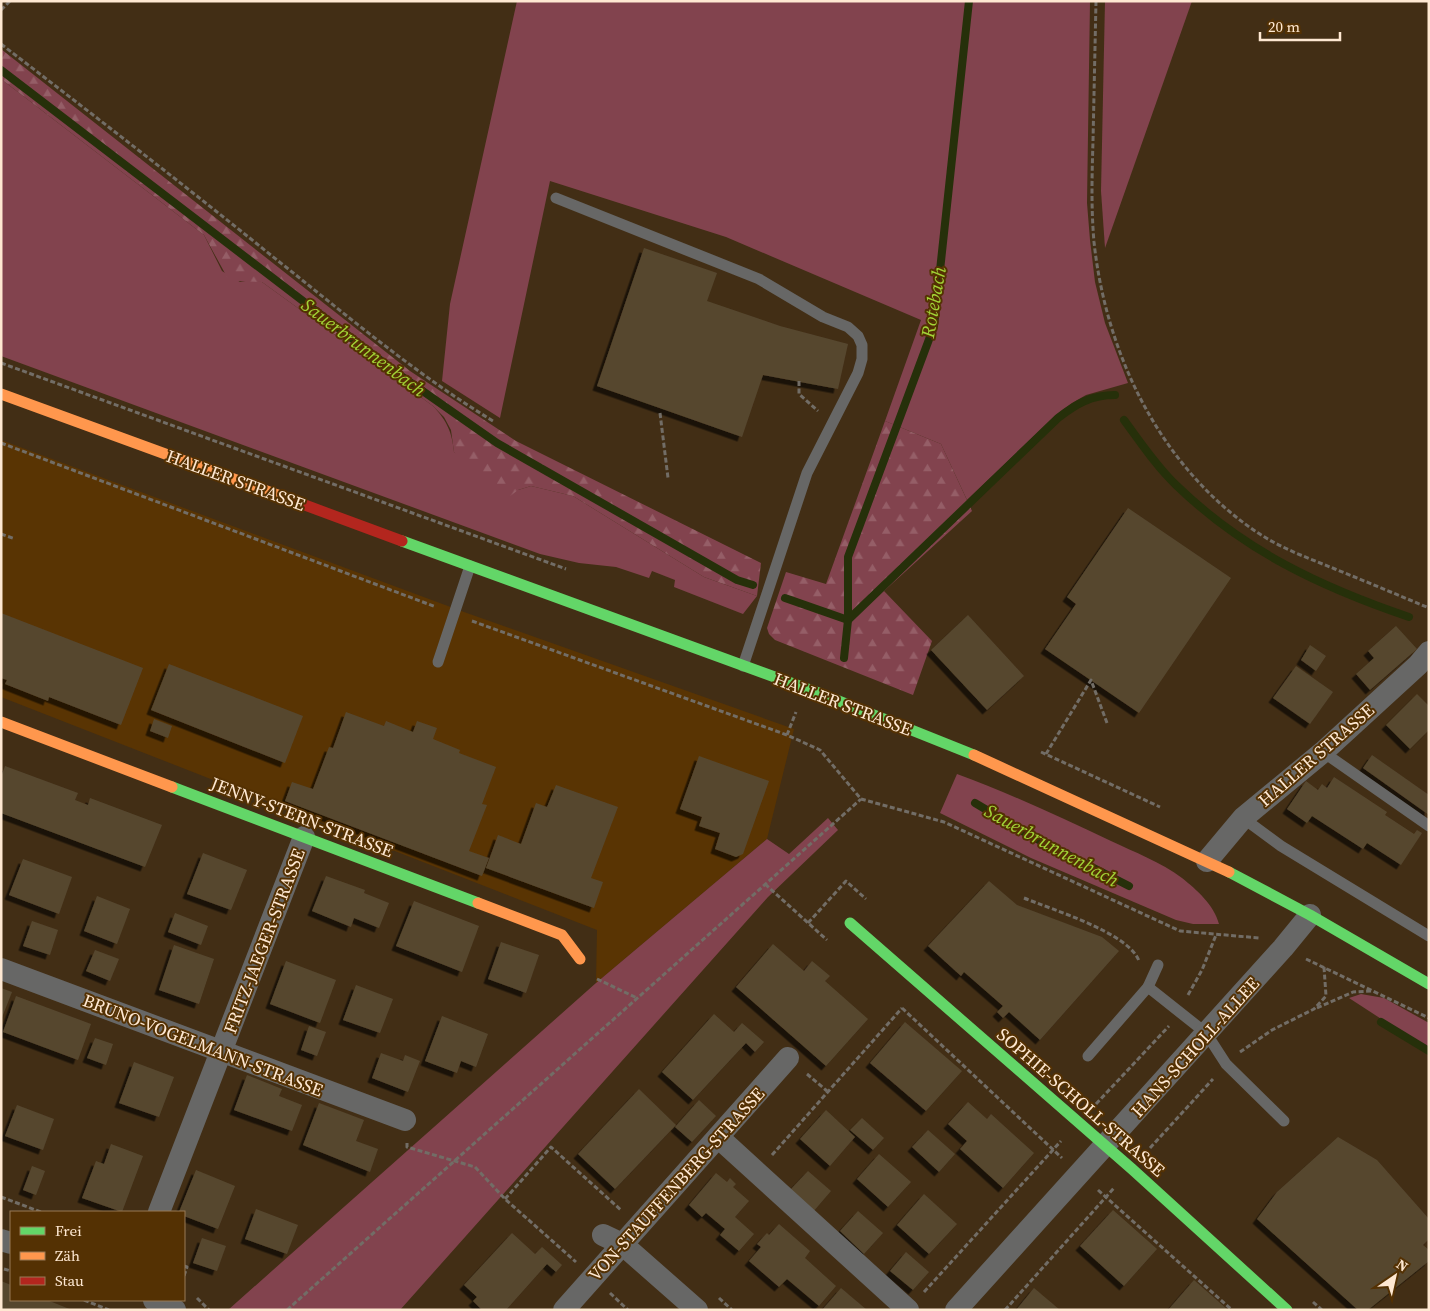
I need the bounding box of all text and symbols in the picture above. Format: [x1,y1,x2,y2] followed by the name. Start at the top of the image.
[1260,10,1340,42] scale bar
[1268,16,1300,37] text: 20 m
[914,264,952,341] water label: Rotebach
[296,292,432,403] water label: Sauerbrunnenbach
[163,443,309,517] street label: HALLER STRASSE
[770,666,916,742] street label: HALLER STRASSE
[1253,698,1379,812] street label: HALLER STRASSE
[206,770,397,863] street label: JENNY-STERN-STRASSE
[980,797,1124,893] water label: Sauerbrunnenbach
[217,845,311,1037] street label: FRITZ-JAEGER-STRASSE
[1125,971,1265,1123] street label: HANS-SCHOLL-ALLEE
[79,988,327,1102] street label: BRUNO-VOGELMANN-STRASSE
[992,1022,1171,1182] street label: SOPHIE-SCHOLL-STRASSE
[582,1082,770,1286] street label: VON-STAUFFENBERG-STRASSE
[10,1211,185,1301] legend
[55,1220,82,1241] text: Frei
[55,1245,80,1266] text: Zäh
[1370,1251,1420,1301] north arrow
[1392,1254,1412,1276] text: N
[55,1270,84,1291] text: Stau

